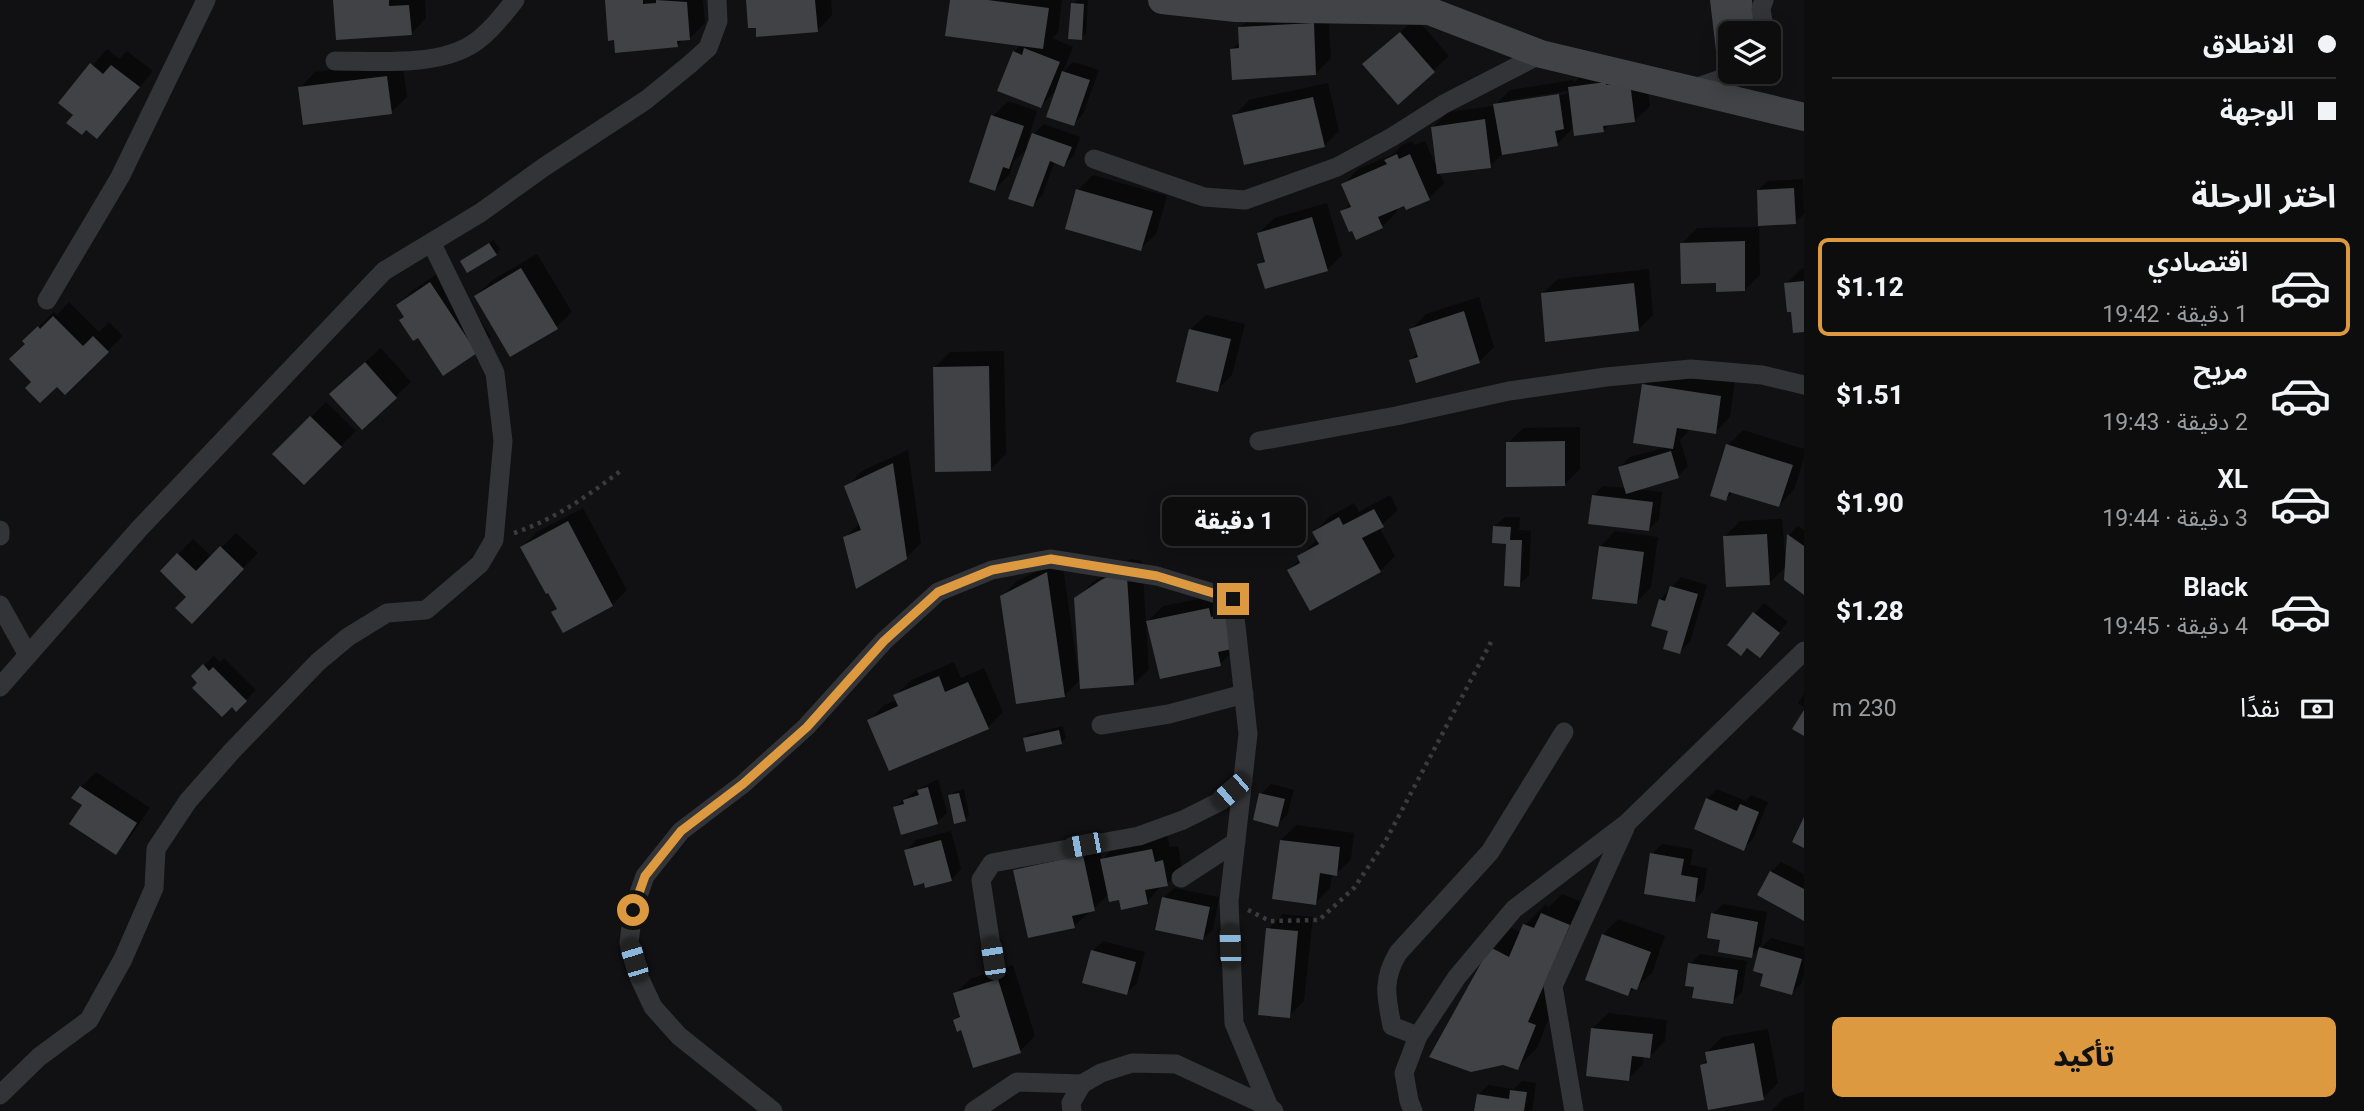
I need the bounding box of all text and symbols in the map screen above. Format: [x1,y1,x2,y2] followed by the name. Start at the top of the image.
[1718,21,1781,84] map controls
[1718,21,1781,84] button: layers
[2203,29,2294,59] text: الانطلاق
[2220,96,2294,126] text: الوجهة
[2191,177,2336,215] text: اختر الرحلة
[2148,247,2248,277] text: اقتصادي
[2269,256,2332,319] icon: car
[1836,272,1904,302] text: $1.12
[2102,301,2248,328] text: 1 دقيقة · 19:42
[2193,355,2248,385] text: مريح
[2269,364,2332,427] icon: car
[1836,380,1904,410] text: $1.51
[2102,409,2248,436] text: 2 دقيقة · 19:43
[2217,464,2248,494] text: XL
[2269,472,2332,535] icon: car
[1836,488,1904,518] text: $1.90
[1161,498,1305,546] callout: 1 دقيقة
[2102,505,2248,532] text: 3 دقيقة · 19:44
[1194,508,1274,535] text: 1 دقيقة
[2183,572,2248,602] text: Black
[2269,580,2332,643] icon: car
[1217,583,1249,615] route end
[1836,596,1904,626] text: $1.28
[2102,613,2248,640] text: 4 دقيقة · 19:45
[2298,690,2336,728] icon: cash
[2240,693,2280,723] text: نقدًا
[1832,695,1897,722] text: 230 m
[1209,769,1254,813] car
[1062,831,1107,859] car
[617,894,649,926] route start
[1219,925,1242,967] car
[618,937,651,983] car
[980,937,1007,981] car
[1832,1017,2336,1097] button: تأكيد

